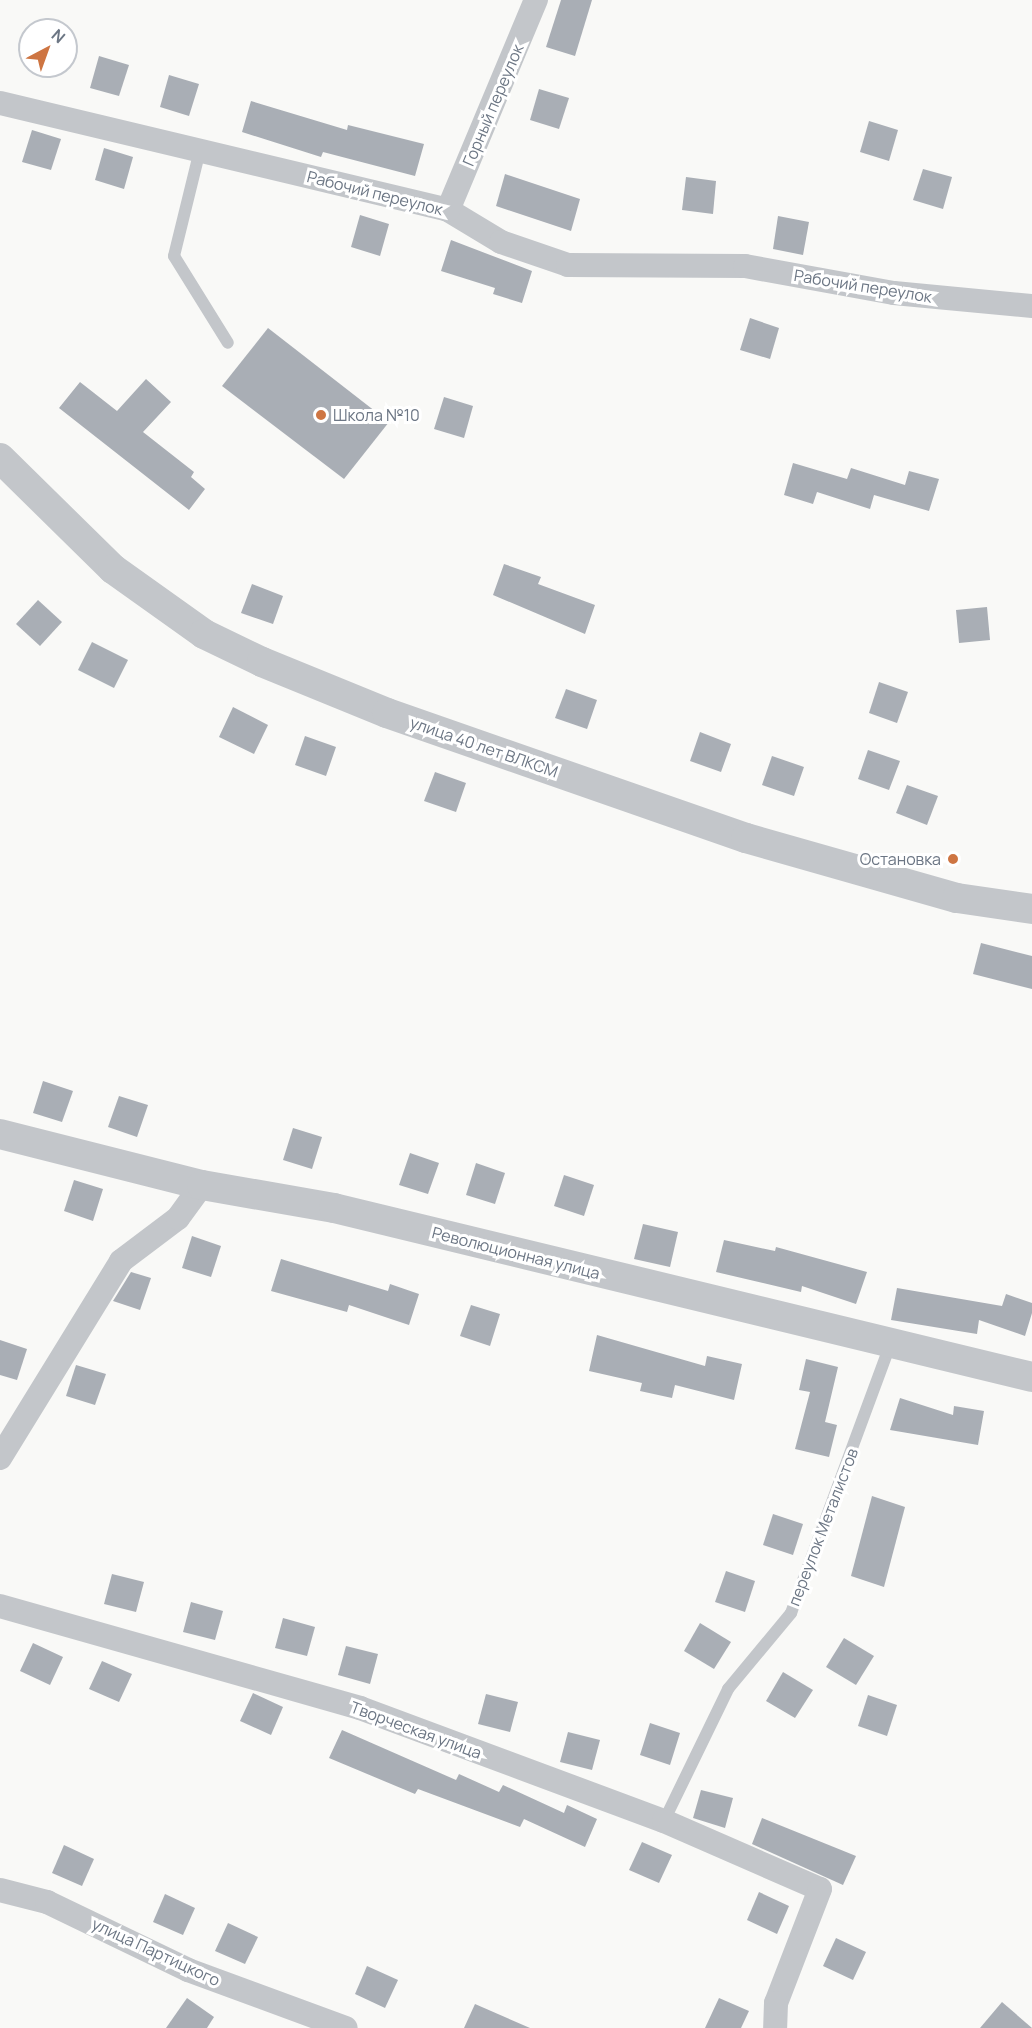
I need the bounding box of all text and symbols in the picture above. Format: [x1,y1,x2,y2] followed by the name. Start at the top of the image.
[18,18,78,78] north arrow
[47,24,70,48] text: N
[459,41,527,169] street label: Горный переулок
[305,167,445,219] street label: Рабочий переулок
[793,266,933,306] street label: Рабочий переулок
[333,405,420,425] place label: Школа №10
[314,408,328,422] marker: Школа №10
[407,713,561,781] street label: улица 40 лет ВЛКСМ
[860,849,941,869] place label: Остановка
[946,852,960,866] marker: Остановка
[430,1223,602,1283] street label: Революционная улица
[784,1445,862,1609] street label: переулок Металистов
[348,1697,484,1763] street label: Творческая улица
[89,1914,223,1990] street label: улица Партицкого

